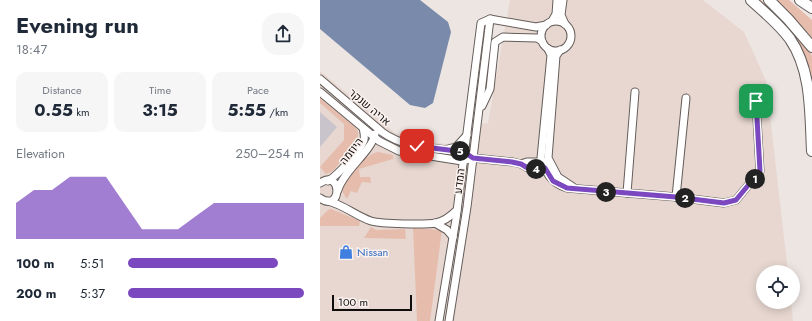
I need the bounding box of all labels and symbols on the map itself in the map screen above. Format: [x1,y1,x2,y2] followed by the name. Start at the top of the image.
[739,84,773,118] pin
[346,85,394,129] street label: אריה שנקר
[400,129,434,163] pin
[335,134,367,168] street label: היוזמה
[450,141,470,161] pin: 5
[526,159,546,179] pin: 4
[450,167,468,195] street label: המדע
[745,169,765,189] pin: 1
[596,182,616,202] pin: 3
[675,188,695,208] pin: 2
[338,244,354,260] shop icon: Nissan
[357,244,388,260] place label: Nissan
[332,293,412,312] scale bar

